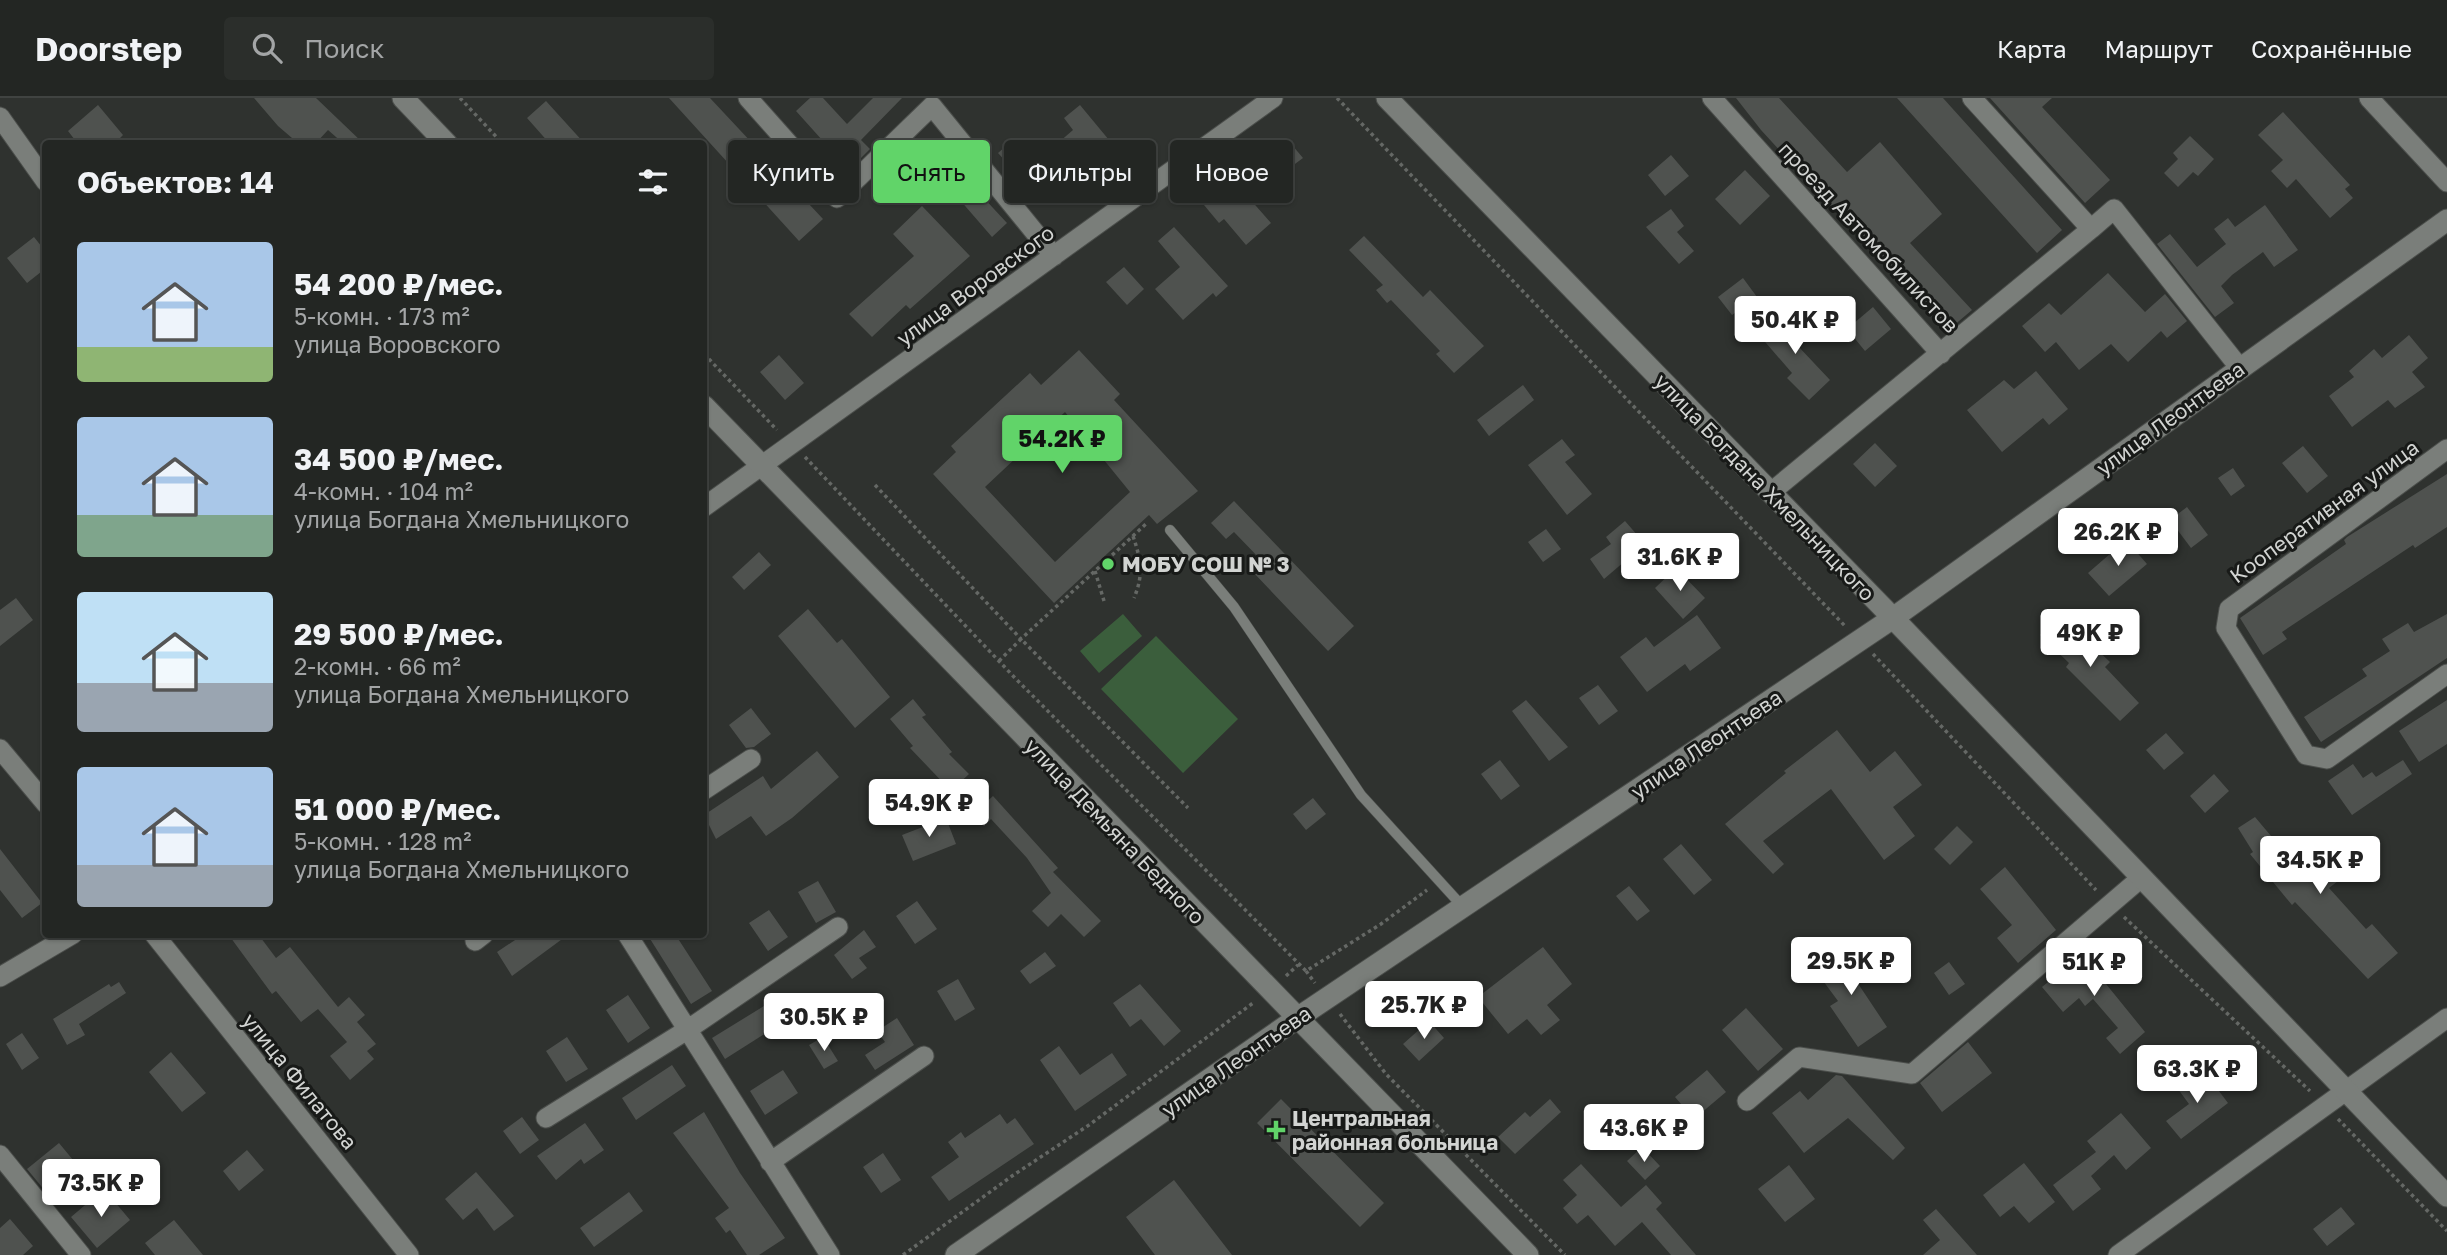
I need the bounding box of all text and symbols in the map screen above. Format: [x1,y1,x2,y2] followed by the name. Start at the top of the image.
[224,17,714,80] search box
[35,29,182,68] text: Doorstep
[248,29,286,67] icon: search
[304,33,384,64] text: Поиск
[1997,34,2067,63] text: Карта
[2105,34,2213,63] text: Маршрут
[2251,34,2412,63] text: Сохранённые
[1774,136,1964,338] street label: проезд Автомобилистов
[728,140,859,203] chip: Купить
[873,140,990,203] chip: Снять
[1004,140,1156,203] chip: Фильтры
[1170,140,1293,203] chip: Новое
[634,163,672,201] icon: filters
[77,164,274,200] text: Объектов: 14
[891,219,1059,351] street label: улица Воровского
[294,266,504,302] text: 54 200 ₽/мес.
[133,270,217,354] icon: home
[1730,296,1860,356] pin: 50.4K ₽
[294,302,470,330] text: 5-комн. · 173 m²
[1751,305,1839,333] text: 50.4K ₽
[294,330,501,358] text: улица Воровского
[2091,356,2249,480] street label: улица Леонтьева
[1649,368,1881,606] street label: улица Богдана Хмельницкого
[997,416,1127,475] pin: 54.2K ₽
[1018,424,1106,452] text: 54.2K ₽
[2224,434,2424,588] street label: Кооперативная улица
[294,441,504,477] text: 34 500 ₽/мес.
[133,445,217,529] icon: home
[294,477,473,505] text: 4-комн. · 104 m²
[294,505,629,533] text: улица Богдана Хмельницкого
[2053,508,2183,568] pin: 26.2K ₽
[2074,517,2162,545] text: 26.2K ₽
[1615,533,1745,593] pin: 31.6K ₽
[1637,542,1723,570] text: 31.6K ₽
[1122,551,1290,577] place label: МОБУ СОШ № 3
[1100,556,1116,572] marker: МОБУ СОШ № 3
[2041,610,2139,669] pin: 49K ₽
[294,616,504,652] text: 29 500 ₽/мес.
[2057,618,2123,646] text: 49K ₽
[133,620,217,704] icon: home
[294,652,461,680] text: 2-комн. · 66 m²
[294,680,629,708] text: улица Богдана Хмельницкого
[1625,684,1787,804] street label: улица Леонтьева
[1019,733,1211,929] street label: улица Демьяна Бедного
[864,780,994,839] pin: 54.9K ₽
[885,788,973,816] text: 54.9K ₽
[294,791,502,827] text: 51 000 ₽/мес.
[133,795,217,879] icon: home
[294,827,471,855] text: 5-комн. · 128 m²
[2255,836,2385,896] pin: 34.5K ₽
[2276,845,2364,873] text: 34.5K ₽
[294,855,629,883] text: улица Богдана Хмельницкого
[1786,937,1916,997] pin: 29.5K ₽
[2045,939,2143,998] pin: 51K ₽
[1807,946,1895,974] text: 29.5K ₽
[2062,947,2126,975] text: 51K ₽
[1359,982,1489,1041] pin: 25.7K ₽
[1381,990,1467,1018] text: 25.7K ₽
[759,993,889,1053] pin: 30.5K ₽
[1156,1000,1316,1122] street label: улица Леонтьева
[780,1002,868,1030] text: 30.5K ₽
[237,1008,363,1154] street label: улица Филатова
[2132,1046,2262,1105] pin: 63.3K ₽
[2153,1054,2241,1082] text: 63.3K ₽
[1579,1104,1709,1164] pin: 43.6K ₽
[1292,1105,1498,1155] place label: Центральная районная больница
[1600,1113,1688,1141] text: 43.6K ₽
[1266,1120,1286,1140] marker: Центральная районная больница
[36,1160,166,1219] pin: 73.5K ₽
[58,1168,144,1196] text: 73.5K ₽

